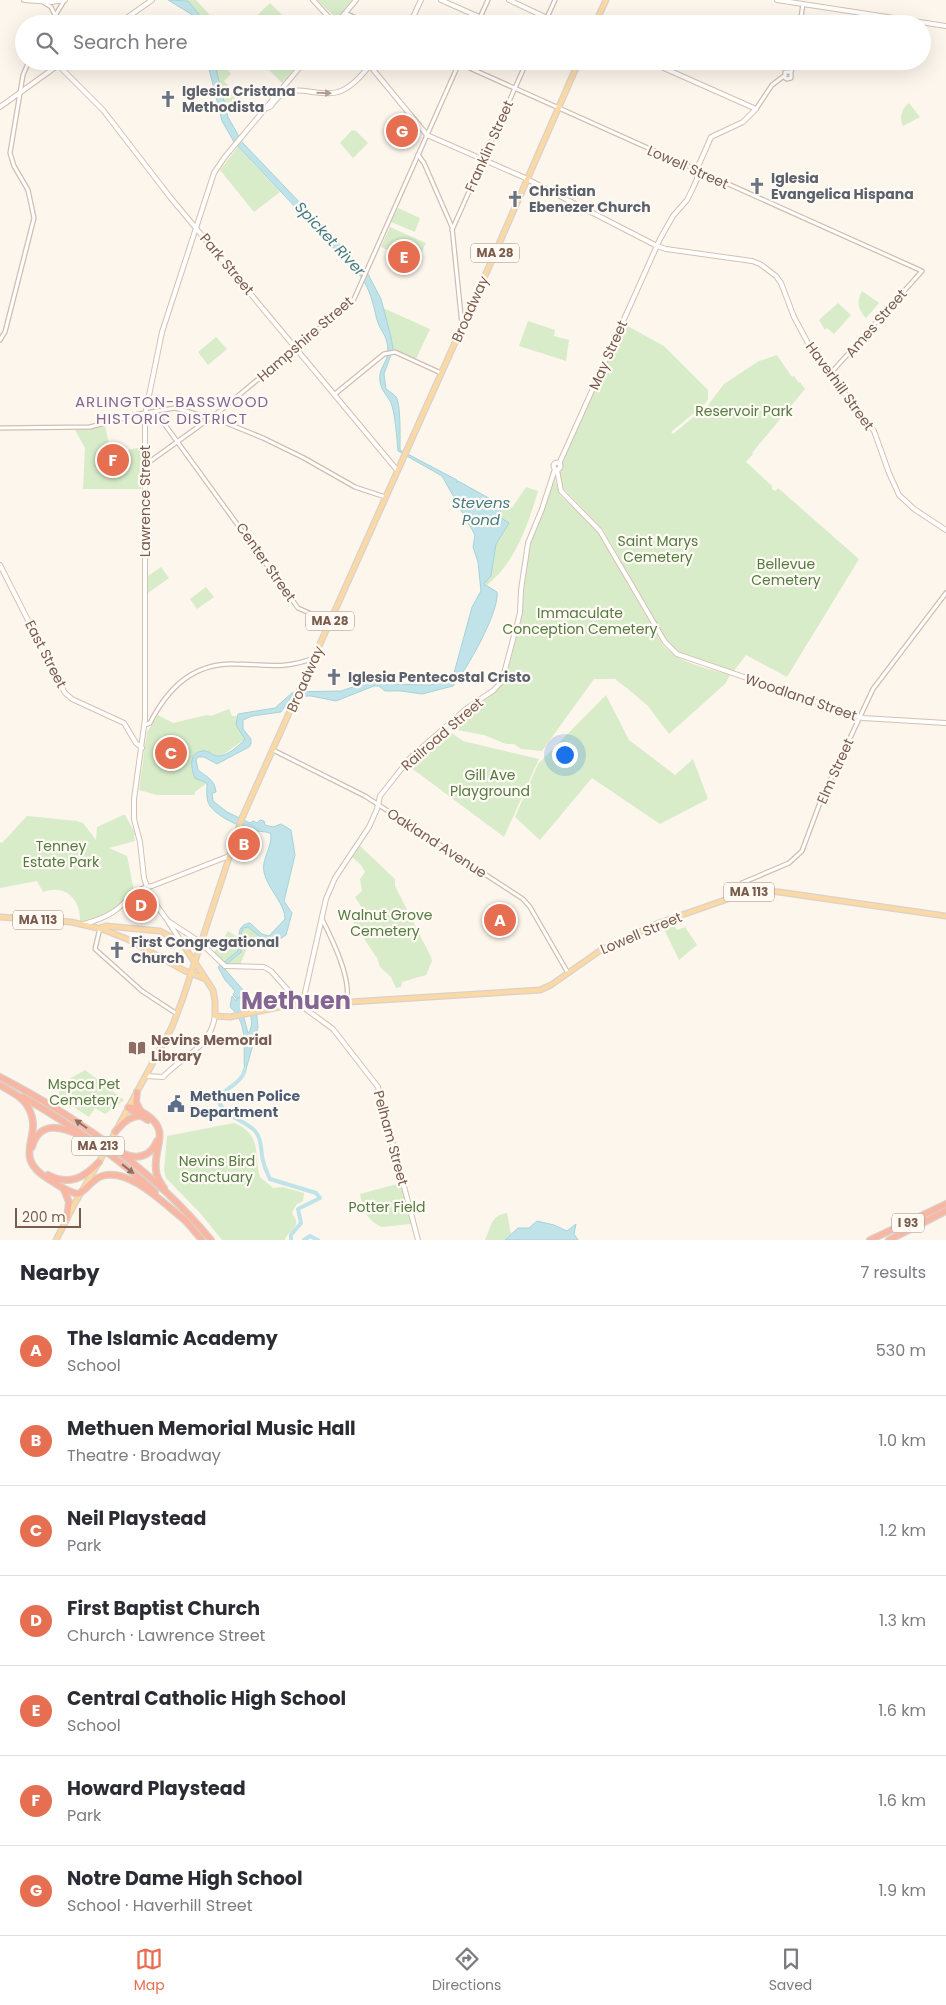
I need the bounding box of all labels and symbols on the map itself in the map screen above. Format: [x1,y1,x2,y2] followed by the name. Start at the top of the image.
[182,81,296,117] place label: Iglesia Cristana Methodista
[158,89,178,109] church icon: Iglesia Cristana Methodista
[316,89,332,97] one-way arrow
[460,97,518,195] street label: Franklin Street
[386,112,418,150] pin: G
[644,140,732,194] street label: Lowell Street
[771,168,914,204] place label: Iglesia Evangelica Hispana
[747,176,767,196] church icon: Iglesia Evangelica Hispana
[529,181,651,217] place label: Christian Ebenezer Church
[505,189,525,209] church icon: Christian Ebenezer Church
[290,197,371,281] water label: Spicket River
[195,229,259,299] street label: Park Street
[388,238,420,276] pin: E
[471,244,519,262] road number: MA 28
[447,273,494,345] street label: Broadway
[841,285,911,361] street label: Ames Street
[253,292,357,386] street label: Hampshire Street
[584,317,632,393] street label: May Street
[801,338,879,434] street label: Haverhill Street
[75,391,269,429] district label: ARLINGTON-BASSWOOD HISTORIC DISTRICT
[695,401,794,421] park label: Reservoir Park
[97,441,129,479] pin: F
[135,445,155,557] street label: Lawrence Street
[452,492,510,530] water label: Stevens Pond
[231,519,301,605] street label: Center Street
[618,531,698,567] park label: Saint Marys Cemetery
[751,554,821,590] park label: Bellevue Cemetery
[502,603,658,639] park label: Immaculate Conception Cemetery
[306,612,354,630] road number: MA 28
[20,617,72,691] street label: East Street
[282,643,329,715] street label: Broadway
[324,667,344,687] church icon: Iglesia Pentecostal Cristo
[348,667,531,687] place label: Iglesia Pentecostal Cristo
[742,668,860,726] street label: Woodland Street
[397,693,487,775] street label: Railroad Street
[155,734,187,772] pin: C
[812,735,858,807] street label: Elm Street
[552,742,578,768] your location
[450,765,530,801] park label: Gill Ave Playground
[383,803,491,883] street label: Oakland Avenue
[228,825,260,863] pin: B
[23,836,100,872] park label: Tenney Estate Park
[724,882,774,902] road number: MA 113
[125,886,157,924] pin: D
[484,901,516,939] pin: A
[338,905,433,941] park label: Walnut Grove Cemetery
[597,907,685,959] street label: Lowell Street
[13,910,63,930] road number: MA 113
[131,932,279,968] place label: First Congregational Church
[107,940,127,960] church icon: First Congregational Church
[241,984,351,1017] district label: Methuen
[151,1030,272,1066] place label: Nevins Memorial Library
[127,1038,147,1058] library icon: Nevins Memorial Library
[48,1074,120,1110] park label: Mspca Pet Cemetery
[190,1086,300,1122] place label: Methuen Police Department
[369,1088,413,1188] street label: Pelham Street
[166,1094,186,1114] public building icon: Methuen Police Department
[74,1119,88,1129] one-way arrow
[72,1136,124,1156] road number: MA 213
[179,1151,255,1187] park label: Nevins Bird Sanctuary
[121,1164,135,1174] one-way arrow
[349,1197,426,1217] park label: Potter Field
[15,1205,81,1228] scale bar
[892,1214,924,1232] road number: I 93

